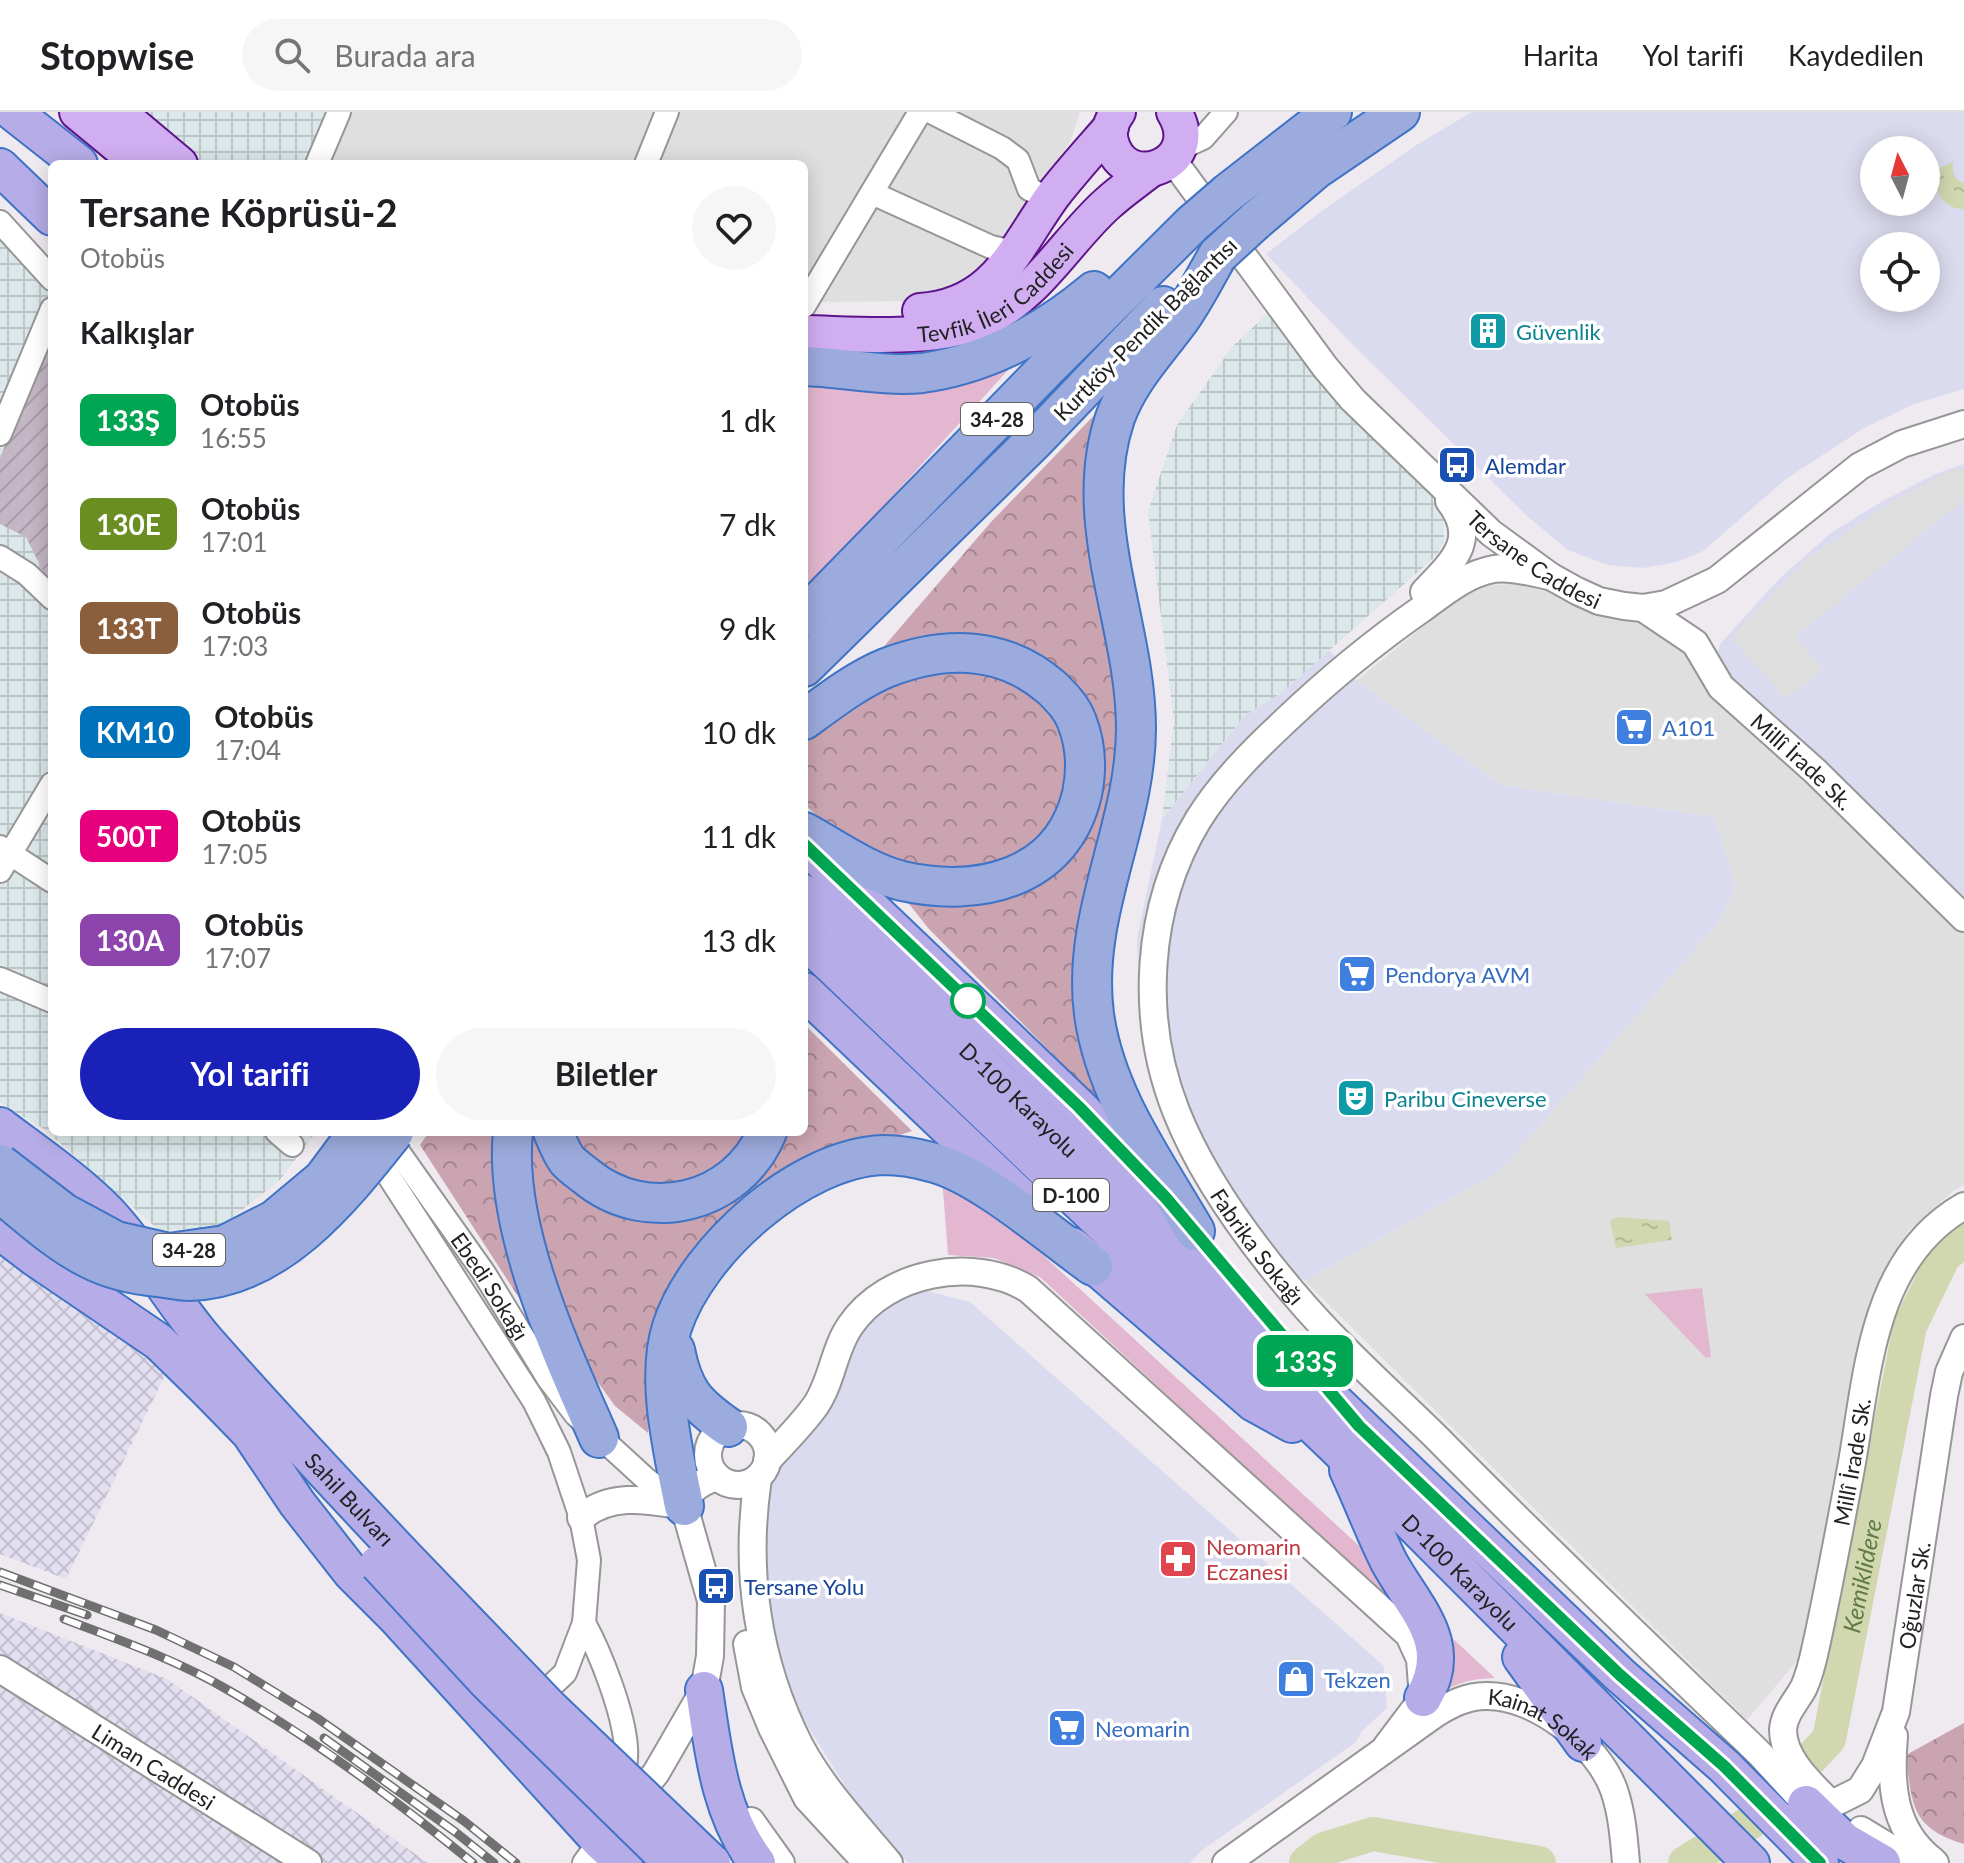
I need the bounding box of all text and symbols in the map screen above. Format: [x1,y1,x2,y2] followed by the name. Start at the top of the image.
[242,19,802,91] search box
[40,32,194,78] text: Stopwise
[270,33,314,77] icon: search
[334,37,476,73] text: Burada ara
[1523,38,1599,72] text: Harita
[1643,38,1744,72] text: Yol tarifi
[1788,38,1924,72] text: Kaydedilen
[1860,136,1940,216] north arrow
[1860,136,1940,312] map controls
[692,186,776,270] button: heart
[80,189,398,235] text: Tersane Köprüsü-2
[1048,232,1242,426] street label: Kurtköy-Pendik Bağlantısı
[1860,232,1940,312] button: locate
[916,237,1078,347] street label: Tevfik İleri Caddesi
[80,242,165,274] text: Otobüs
[1467,310,1509,352] building icon: Güvenlik
[80,314,194,350] text: Kalkışlar
[1516,318,1602,345] place label: Güvenlik
[200,386,300,422] text: Otobüs
[719,402,776,438] text: 1 dk
[96,403,160,437] text: 133Ş
[961,403,1033,435] road number: 34-28
[200,422,267,454] text: 16:55
[1436,444,1478,486] bus stop icon: Alemdar
[1485,452,1566,479] place label: Alemdar
[201,490,300,526] text: Otobüs
[1462,504,1606,614] street label: Tersane Caddesi
[719,506,776,542] text: 7 dk
[96,507,161,541] text: 130E
[201,526,268,558] text: 17:01
[202,594,301,630] text: Otobüs
[719,610,776,646] text: 9 dk
[96,611,162,645] text: 133T
[202,630,268,662] text: 17:03
[214,698,314,734] text: Otobüs
[1613,706,1655,748] supermarket icon: A101
[1746,707,1859,815] street label: Millî İrade Sk.
[701,714,776,750] text: 10 dk
[1662,714,1715,741] place label: A101
[96,715,174,749] text: KM10
[214,734,281,766] text: 17:04
[202,802,301,838] text: Otobüs
[701,818,776,854] text: 11 dk
[96,819,162,853] text: 500T
[202,838,268,870] text: 17:05
[204,906,304,942] text: Otobüs
[701,922,776,958] text: 13 dk
[96,923,164,957] text: 130A
[204,942,271,974] text: 17:07
[1336,953,1378,995] supermarket icon: Pendorya AVM
[1385,961,1530,988] place label: Pendorya AVM
[951,984,985,1018] unlabelled marker
[80,1028,420,1120] button: Yol tarifi
[436,1028,776,1120] button: Biletler
[954,1036,1084,1162] street label: D-100 Karayolu
[1335,1077,1377,1119] theatre icon: Paribu Cineverse
[1384,1085,1547,1112] place label: Paribu Cineverse
[1033,1179,1109,1211] road number: D-100
[1206,1183,1310,1310] street label: Fabrika Sokağı
[446,1227,535,1345] street label: Ebedi Sokağı
[153,1234,225,1266] road number: 34-28
[1249,1335,1361,1387] line badge: 133Ş
[1273,1344,1337,1378] text: 133Ş
[1827,1396,1876,1528] street label: Millî İrade Sk.
[300,1447,400,1551] street label: Sahil Bulvarı
[1397,1508,1524,1636] street label: D-100 Karayolu
[1836,1516,1886,1635] water label: Kemiklidere
[1206,1533,1301,1585] place label: Neomarin Eczanesi
[1157,1538,1199,1580] pharmacy icon: Neomarin Eczanesi
[1892,1540,1935,1651] street label: Oğuzlar Sk.
[695,1565,737,1607] bus stop icon: Tersane Yolu
[744,1573,864,1600] place label: Tersane Yolu
[1275,1658,1317,1700] shop icon: Tekzen
[1324,1666,1391,1693] place label: Tekzen
[1487,1682,1605,1765] street label: Kainat Sokak
[1046,1707,1088,1749] supermarket icon: Neomarin
[1095,1715,1190,1742] place label: Neomarin
[87,1717,221,1815] street label: Liman Caddesi

